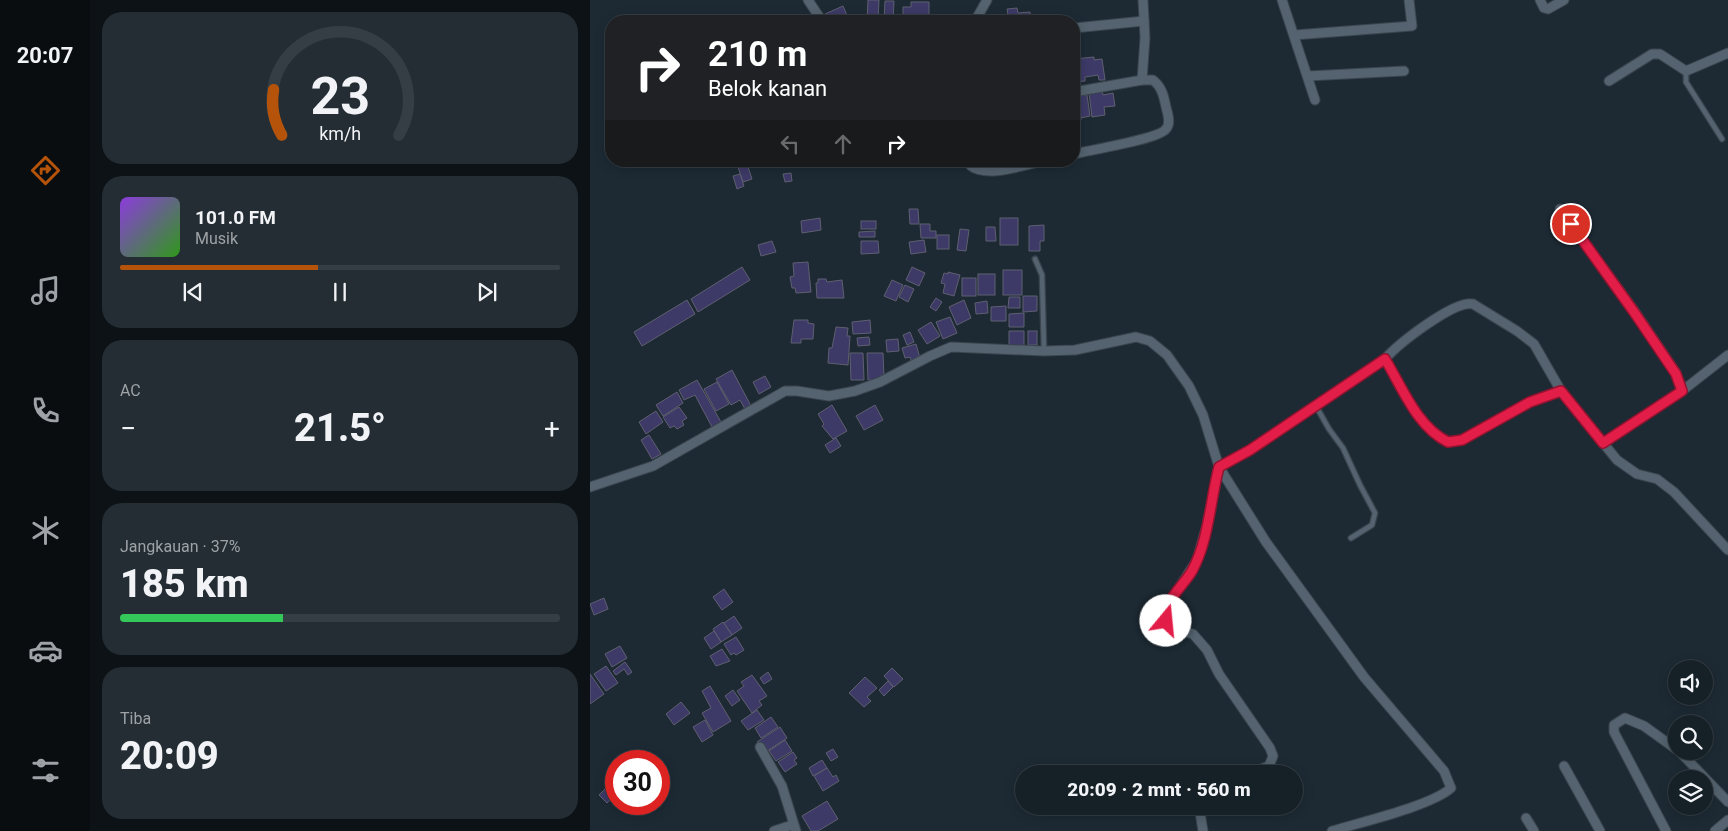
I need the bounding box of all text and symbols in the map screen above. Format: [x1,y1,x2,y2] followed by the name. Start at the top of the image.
[708,34,807,75] text: 210 m
[625,35,690,100] icon: right
[17,43,73,68] text: 20:07
[310,66,370,127] text: 23
[708,76,827,101] text: Belok kanan
[319,123,361,144] text: km/h
[776,130,804,158] icon: left
[829,130,857,158] icon: ahead
[882,130,910,158] icon: right
[28,153,63,188] icon: directions
[1550,203,1592,245] pin
[195,206,276,229] text: 101.0 FM
[1557,210,1585,238] icon: arrive
[195,229,238,248] text: Musik
[28,273,63,308] icon: music
[179,278,207,306] icon: previous
[326,278,354,306] icon: pause
[473,278,501,306] icon: next
[120,381,141,400] text: AC
[28,393,63,428] icon: phone
[294,406,386,450] text: 21.5°
[120,412,136,445] text: −
[544,412,560,445] text: +
[28,513,63,548] icon: climate
[120,537,240,556] text: Jangkauan · 37%
[120,562,249,606] text: 185 km
[1139,594,1191,646] position arrow
[28,633,63,668] icon: car
[1668,660,1713,815] map controls
[1668,660,1713,705] button: sound
[120,709,151,728] text: Tiba
[1668,715,1713,760] button: search
[120,734,219,778] text: 20:09
[605,750,670,815] speed limit sign: 30
[28,753,63,788] icon: filters
[1668,770,1713,815] button: layers
[1067,778,1251,801] text: 20:09 · 2 mnt · 560 m

